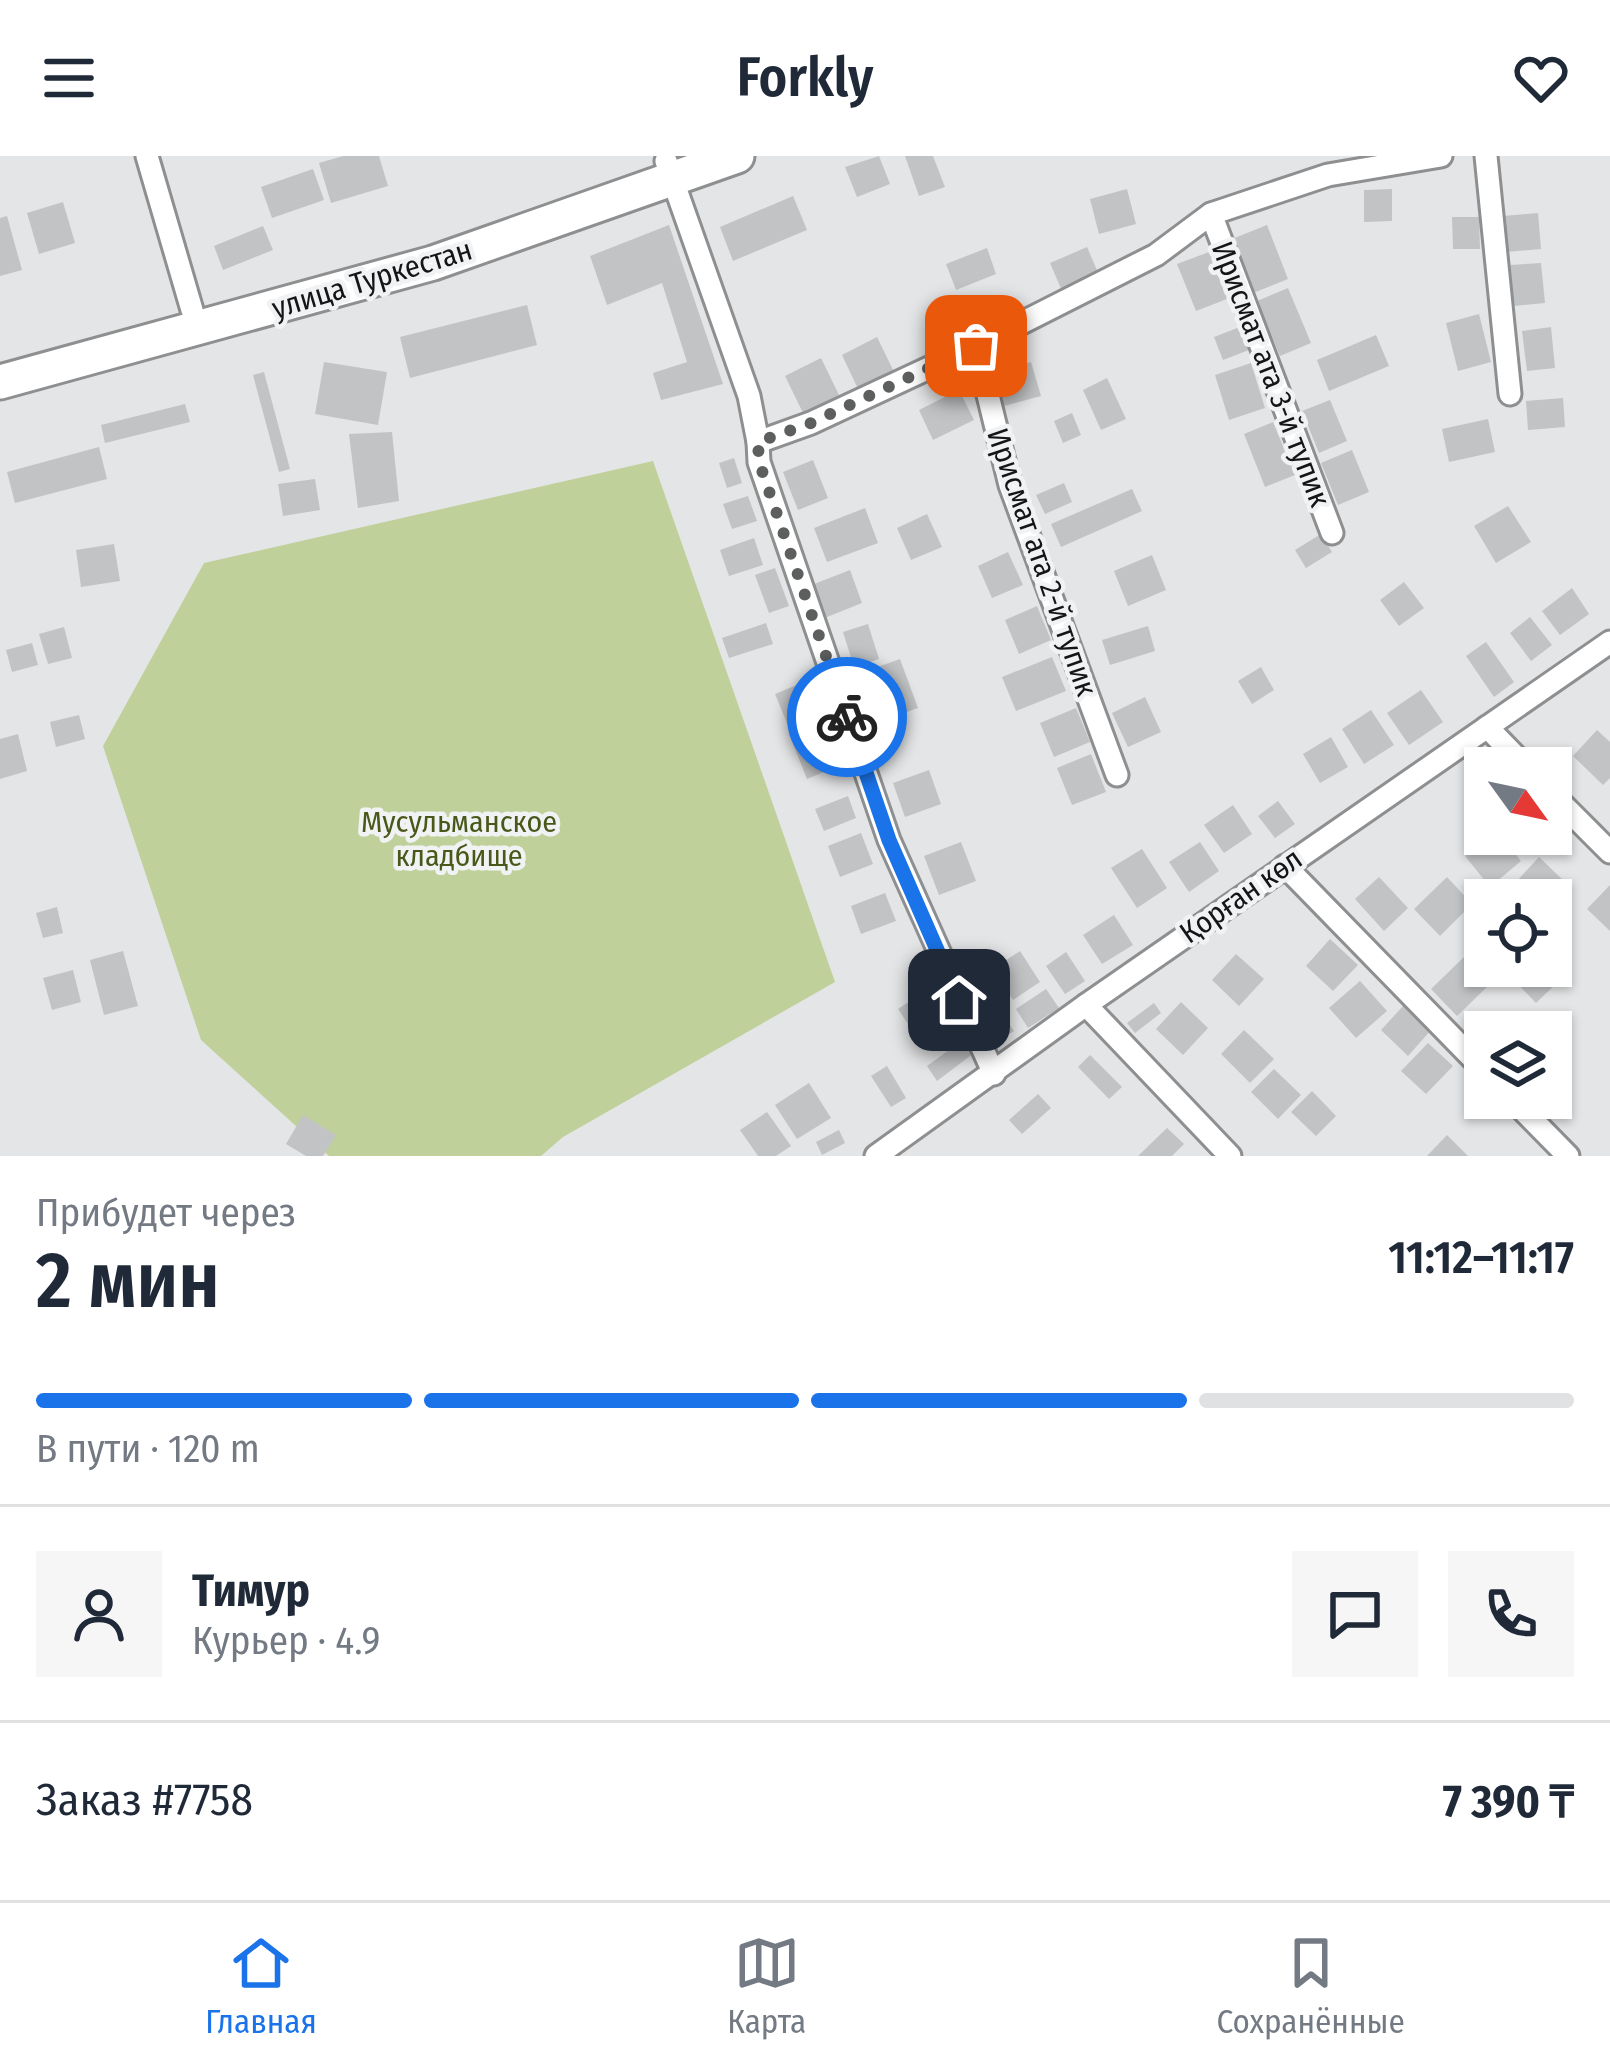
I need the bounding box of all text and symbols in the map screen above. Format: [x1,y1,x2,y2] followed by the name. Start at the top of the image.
[36,45,102,111] icon: menu
[1508,45,1574,111] icon: heart
[737,46,873,110] text: Forkly
[268,231,476,327] street label: улица Туркестан
[1204,236,1338,512] street label: Ирисмат ата 3-й тупик
[925,295,1027,397] pin
[943,313,1009,379] icon: bag
[979,423,1105,701] street label: Ирисмат ата 2-й тупик
[787,657,907,777] courier
[814,684,880,750] icon: bike
[1464,747,1572,855] north arrow
[1464,747,1572,1119] map controls
[361,804,557,874] park label: Мусульманское кладбище
[1173,841,1309,951] street label: Қорған көл
[1464,879,1572,987] button: locate
[908,949,1010,1051] pin
[926,967,992,1033] icon: home
[1464,1011,1572,1119] button: layers
[36,1190,296,1236] text: Прибудет через
[1388,1231,1574,1285] text: 11:12–11:17
[36,1234,220,1328] text: 2 мин
[36,1426,260,1472] text: В пути · 120 m
[36,1551,162,1677] button: person
[1292,1551,1418,1677] button: chat
[1448,1551,1574,1677] button: phone
[192,1564,310,1618] text: Тимур
[192,1618,380,1664] text: Курьер · 4.9
[36,1773,253,1827] text: Заказ #7758
[1443,1775,1574,1829] text: 7 390 ₸
[205,1930,317,2042] tab: Главная
[727,1930,806,2042] tab: Карта
[1216,1930,1405,2042] tab: Сохранённые

